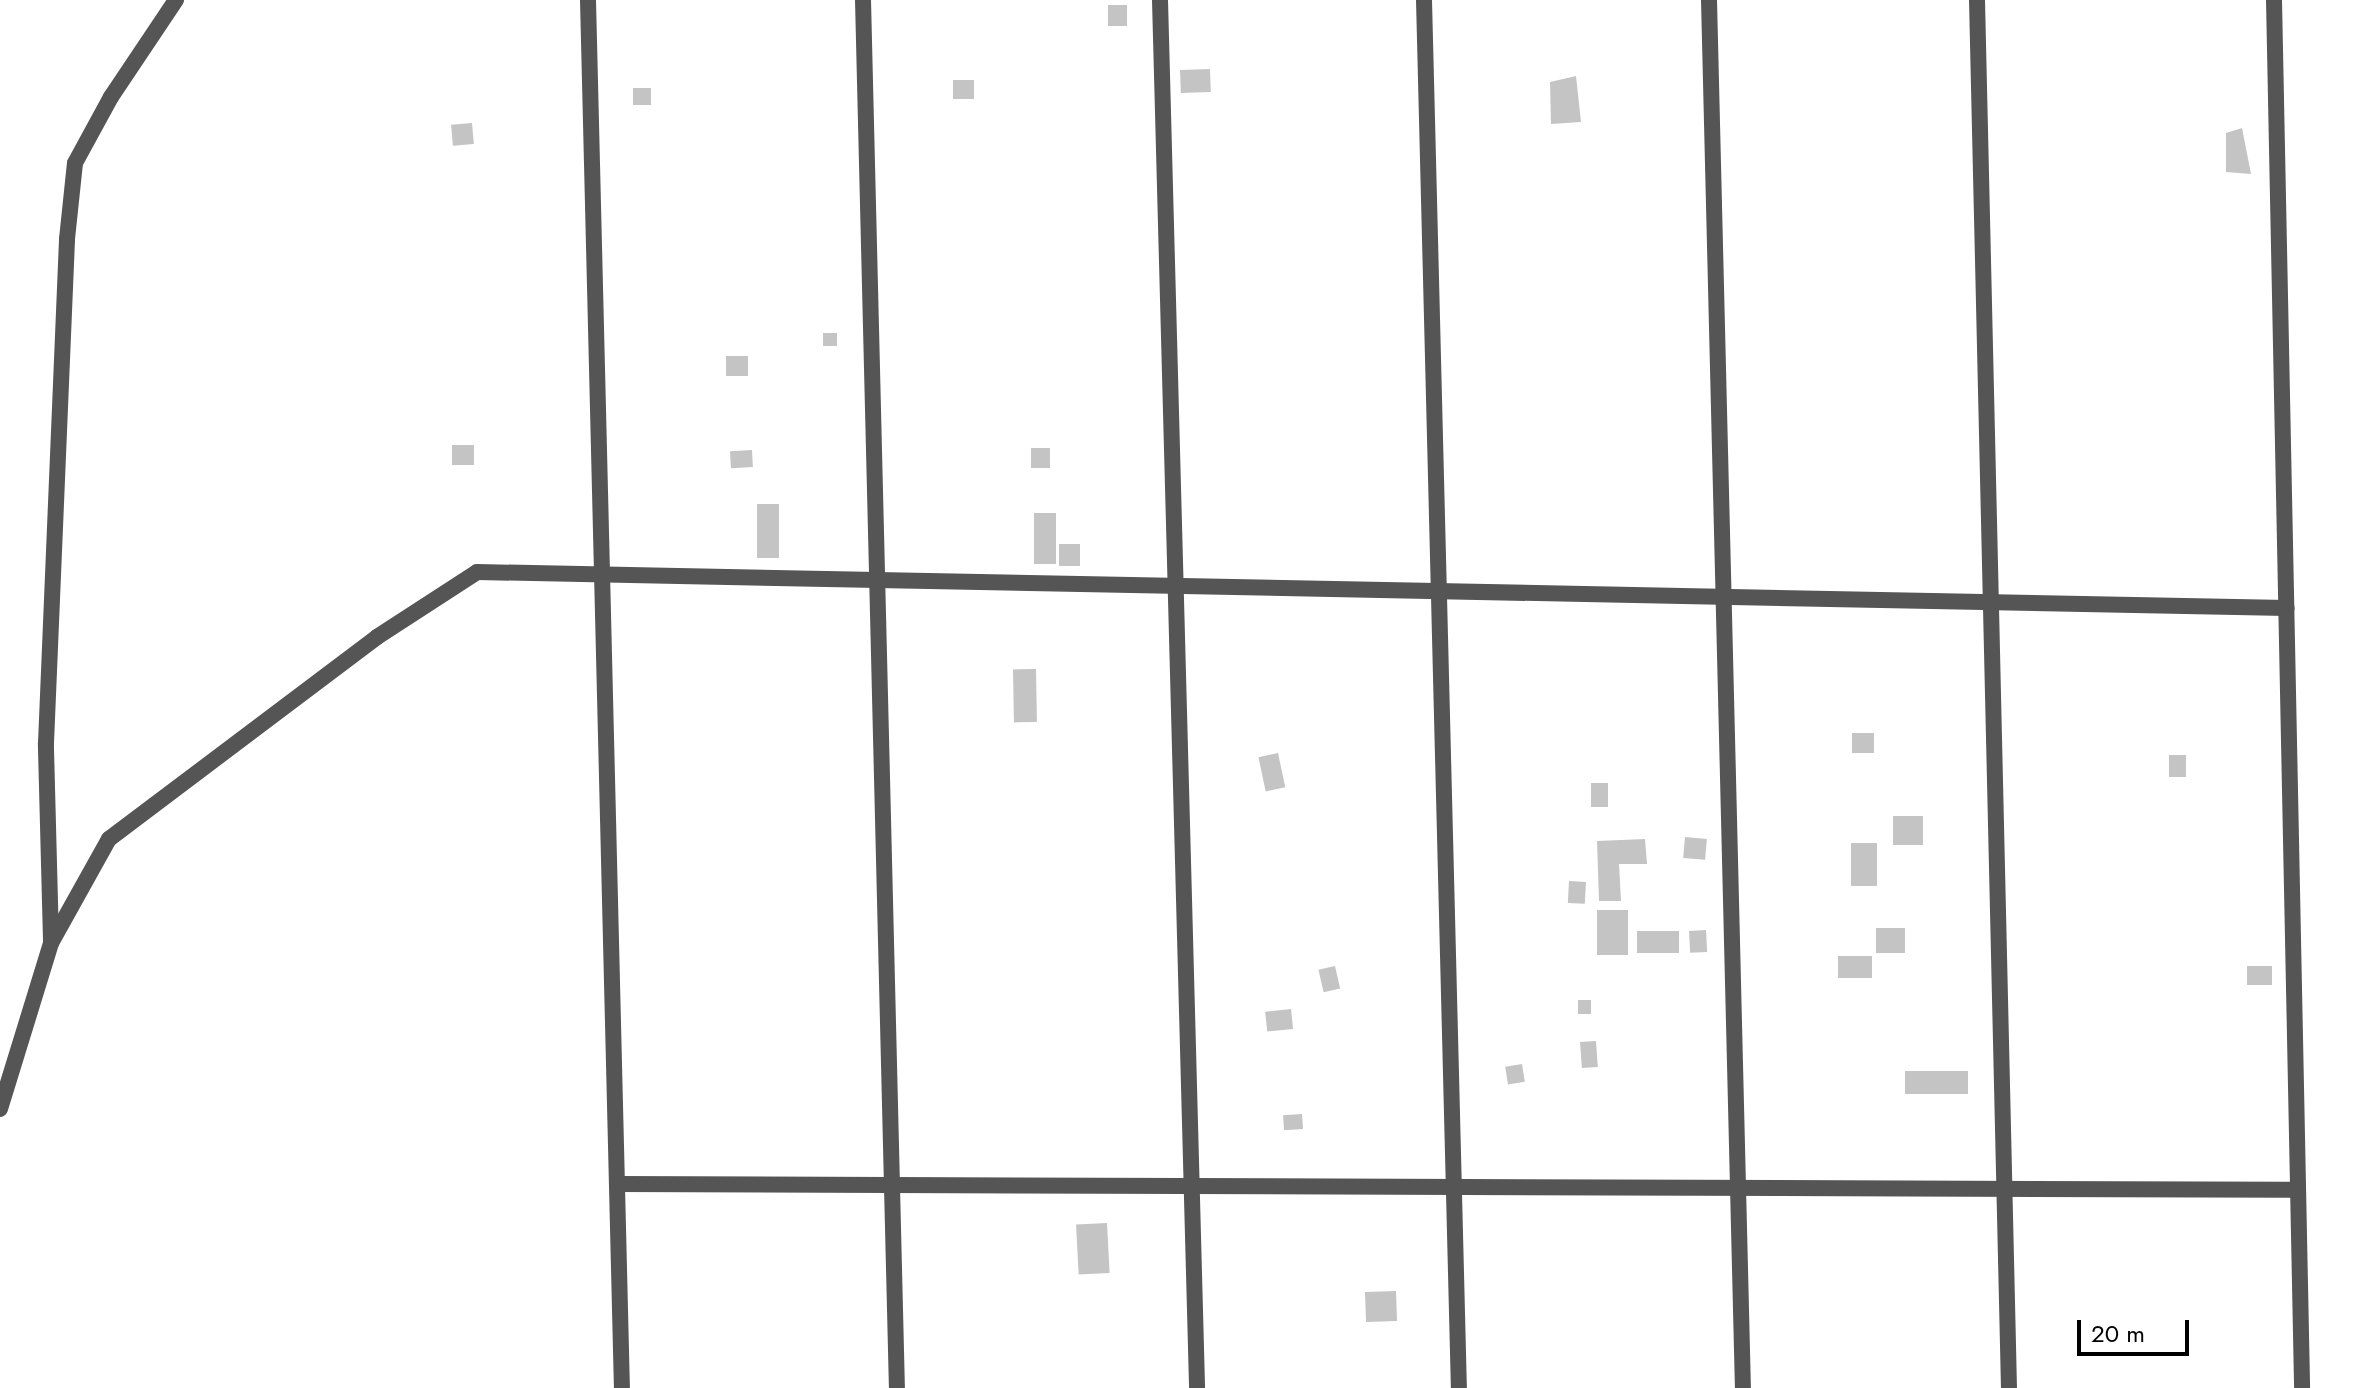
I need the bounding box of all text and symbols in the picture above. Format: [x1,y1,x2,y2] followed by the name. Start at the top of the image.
[2081,1304,2193,1354] scale bar
[2091,1316,2145,1351] text: 20 m

